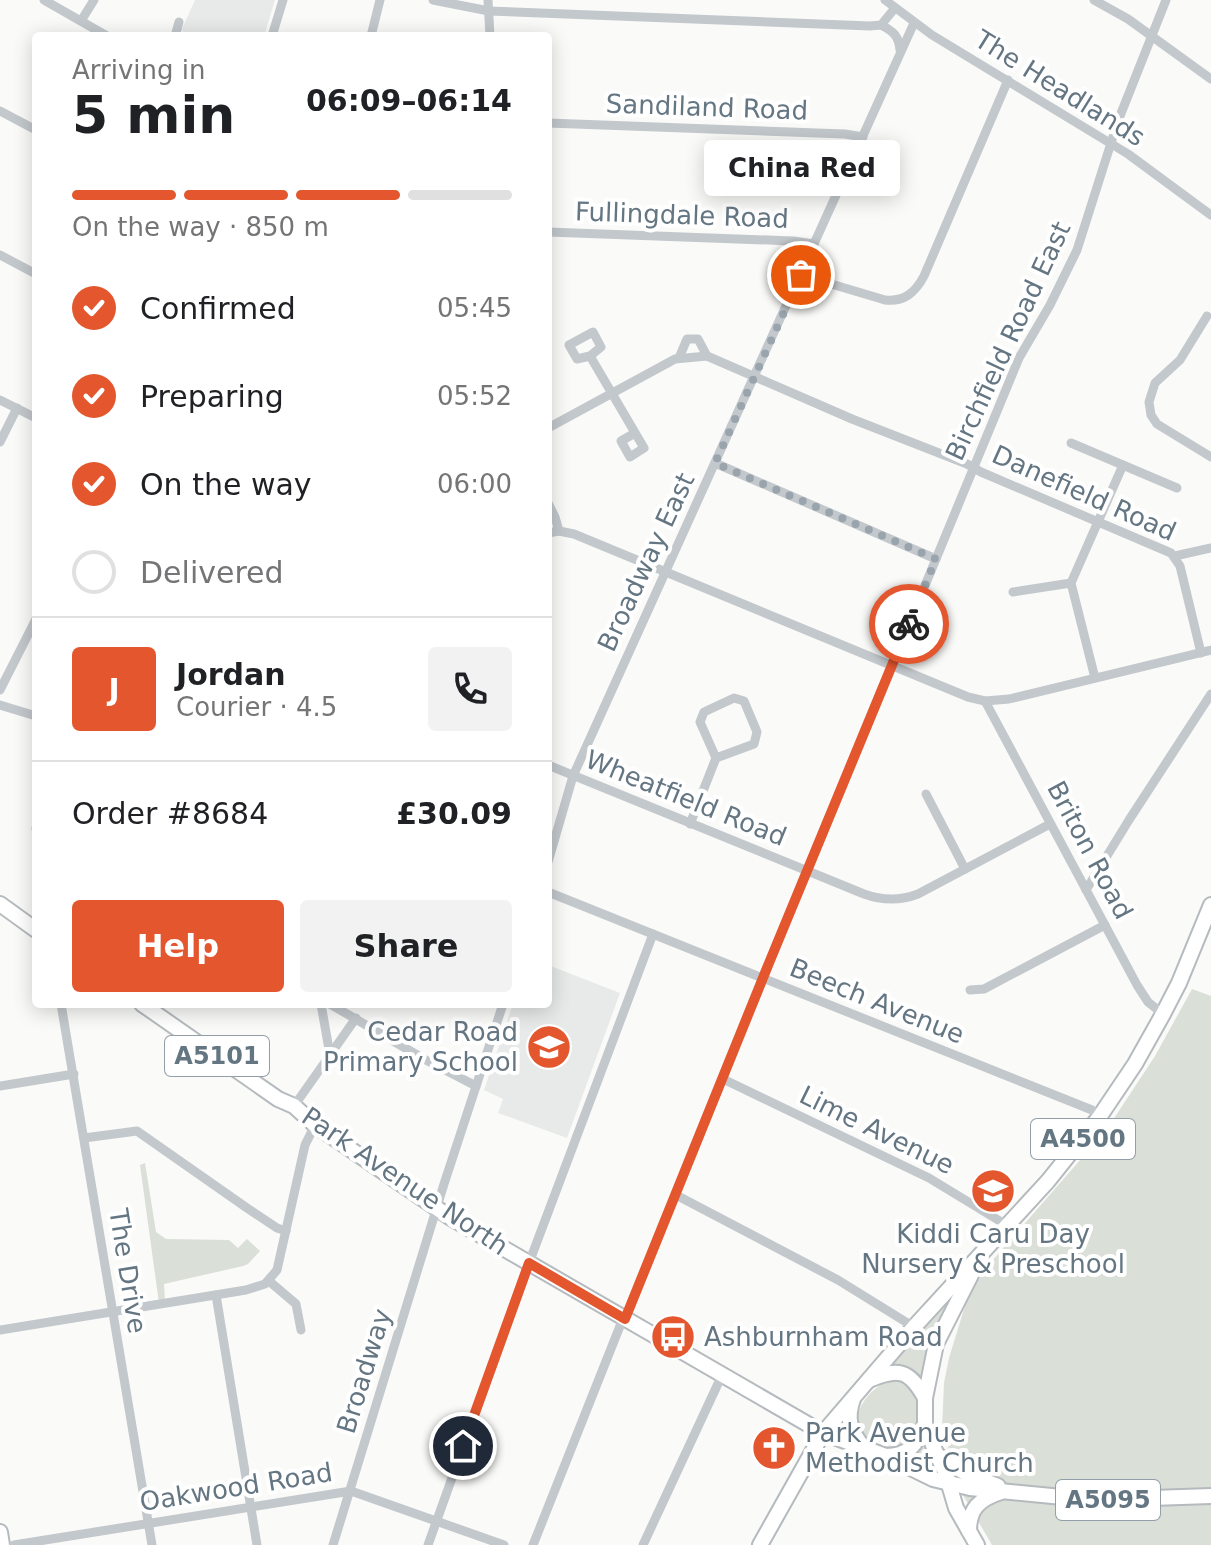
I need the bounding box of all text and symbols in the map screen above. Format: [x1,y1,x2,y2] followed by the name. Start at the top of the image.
[969,23,1150,152] street label: The Headlands
[72,55,206,85] text: Arriving in
[306,83,512,118] text: 06:09–06:14
[72,85,235,145] text: 5 min
[605,88,809,126] street label: Sandiland Road
[703,139,899,195] callout: China Red
[728,153,876,183] text: China Red
[575,196,789,234] street label: Fullingdale Road
[72,212,329,242] text: On the way · 850 m
[939,217,1077,465] street label: Birchfield Road East
[767,241,835,309] pin
[779,253,823,297] icon: bag
[72,286,116,330] icon: check
[140,291,296,326] text: Confirmed
[437,293,512,323] text: 05:45
[72,374,116,418] icon: check
[140,379,284,414] text: Preparing
[437,381,512,411] text: 05:52
[987,439,1181,547] street label: Danefield Road
[72,462,116,506] icon: check
[140,467,312,502] text: On the way
[592,468,700,656] street label: Broadway East
[437,469,512,499] text: 06:00
[140,555,284,590] text: Delivered
[869,584,949,664] courier
[887,602,931,646] icon: bike
[428,647,512,731] button: phone
[176,657,286,692] text: Jordan
[108,672,120,707] text: J
[176,692,337,722] text: Courier · 4.5
[581,744,791,852] street label: Wheatfield Road
[1041,776,1139,924] street label: Briton Road
[72,796,268,831] text: Order #8684
[396,796,512,831] text: £30.09
[72,900,284,992] button: Help
[300,900,512,992] button: Share
[785,952,969,1050] street label: Beech Avenue
[323,1017,518,1077] place label: Cedar Road Primary School
[525,1023,573,1071] school or university icon: Cedar Road Primary School
[165,1036,269,1076] road number: A5101
[795,1080,959,1180] street label: Lime Avenue
[296,1101,514,1261] street label: Park Avenue North
[1031,1119,1135,1159] road number: A4500
[969,1167,1017,1215] school or university icon: Kiddi Caru Day Nursery & Preschool
[103,1205,153,1336] street label: The Drive
[861,1219,1125,1279] place label: Kiddi Caru Day Nursery & Preschool
[331,1305,397,1437] street label: Broadway
[649,1313,697,1361] bus stop icon: Ashburnham Road
[704,1322,943,1352] place label: Ashburnham Road
[429,1412,497,1480] pin
[805,1418,1034,1478] place label: Park Avenue Methodist Church
[441,1424,485,1468] icon: home
[750,1424,798,1472] church icon: Park Avenue Methodist Church
[138,1457,334,1517] street label: Oakwood Road
[1056,1480,1160,1520] road number: A5095

